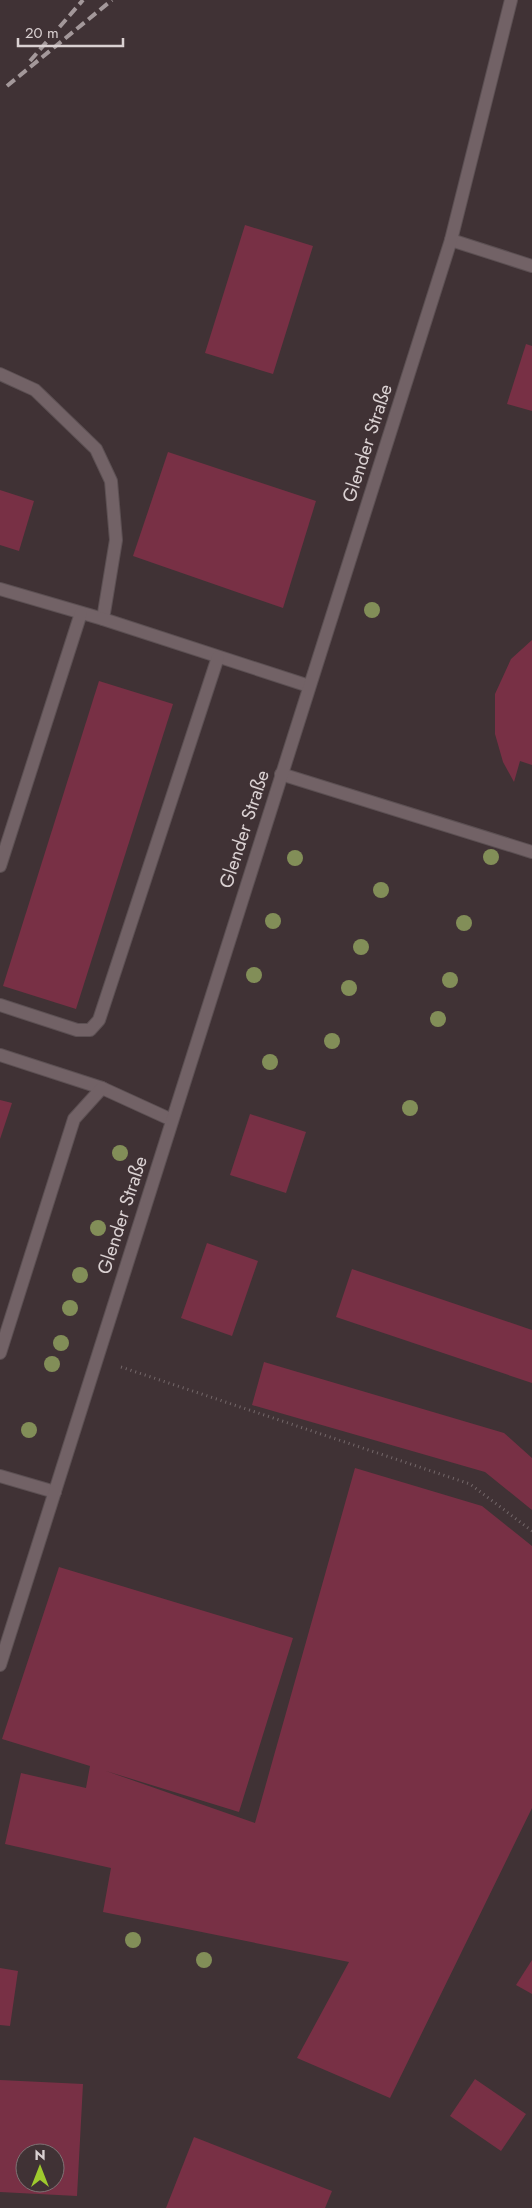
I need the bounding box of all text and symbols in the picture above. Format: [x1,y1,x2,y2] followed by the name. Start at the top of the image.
[18,15,122,47] scale bar
[25,22,59,44] text: 20 m
[335,380,399,506] street label: Glender Straße
[212,766,276,892] street label: Glender Straße
[90,1152,154,1278] street label: Glender Straße
[15,2143,65,2193] north arrow
[34,2145,46,2165] text: N

